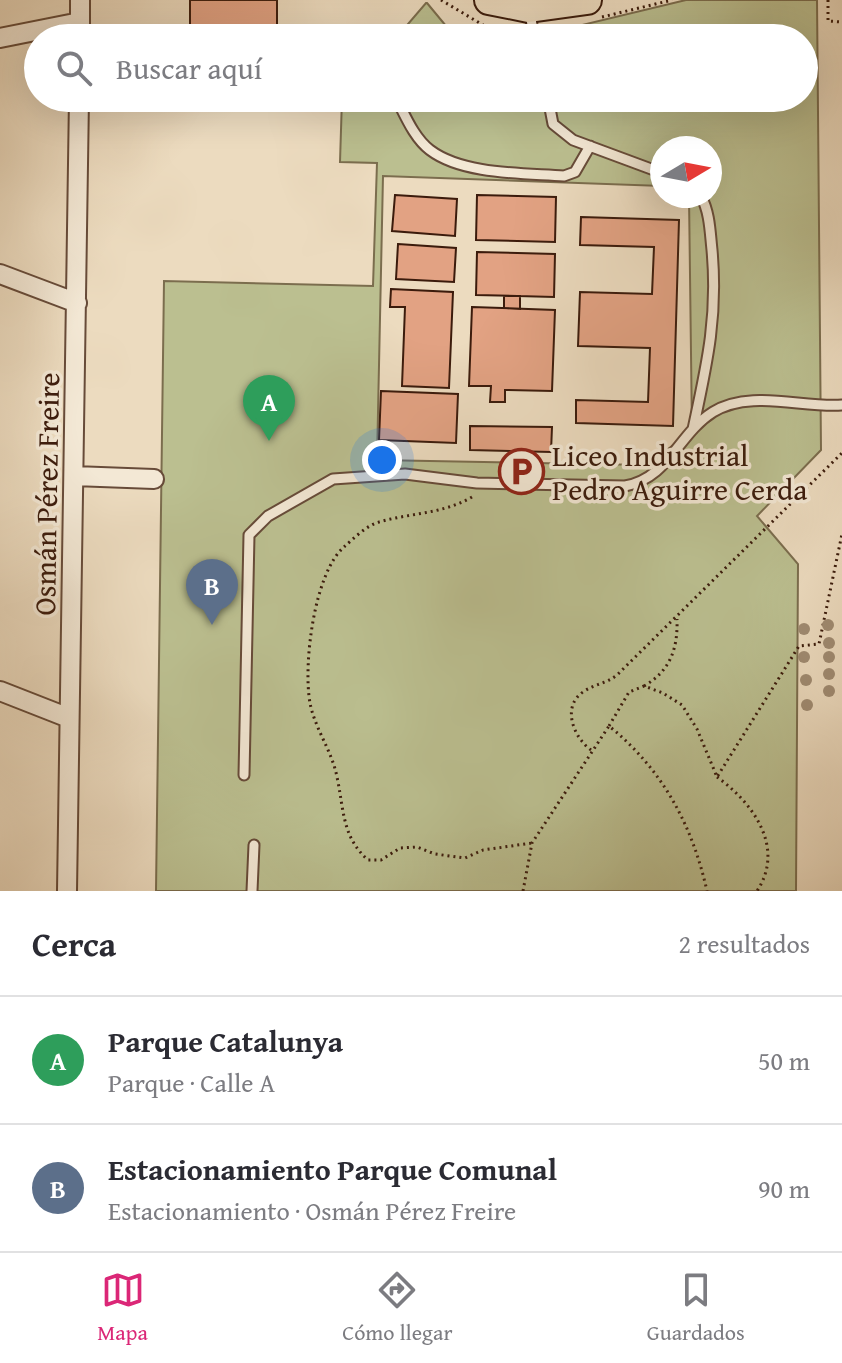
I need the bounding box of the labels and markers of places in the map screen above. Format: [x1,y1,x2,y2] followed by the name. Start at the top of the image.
[243,375,295,441] pin: A
[552,433,807,511] place label: Liceo Industrial Pedro Aguirre Cerda
[497,448,545,496] parking icon: Liceo Industrial Pedro Aguirre Cerda
[186,559,238,625] pin: B

